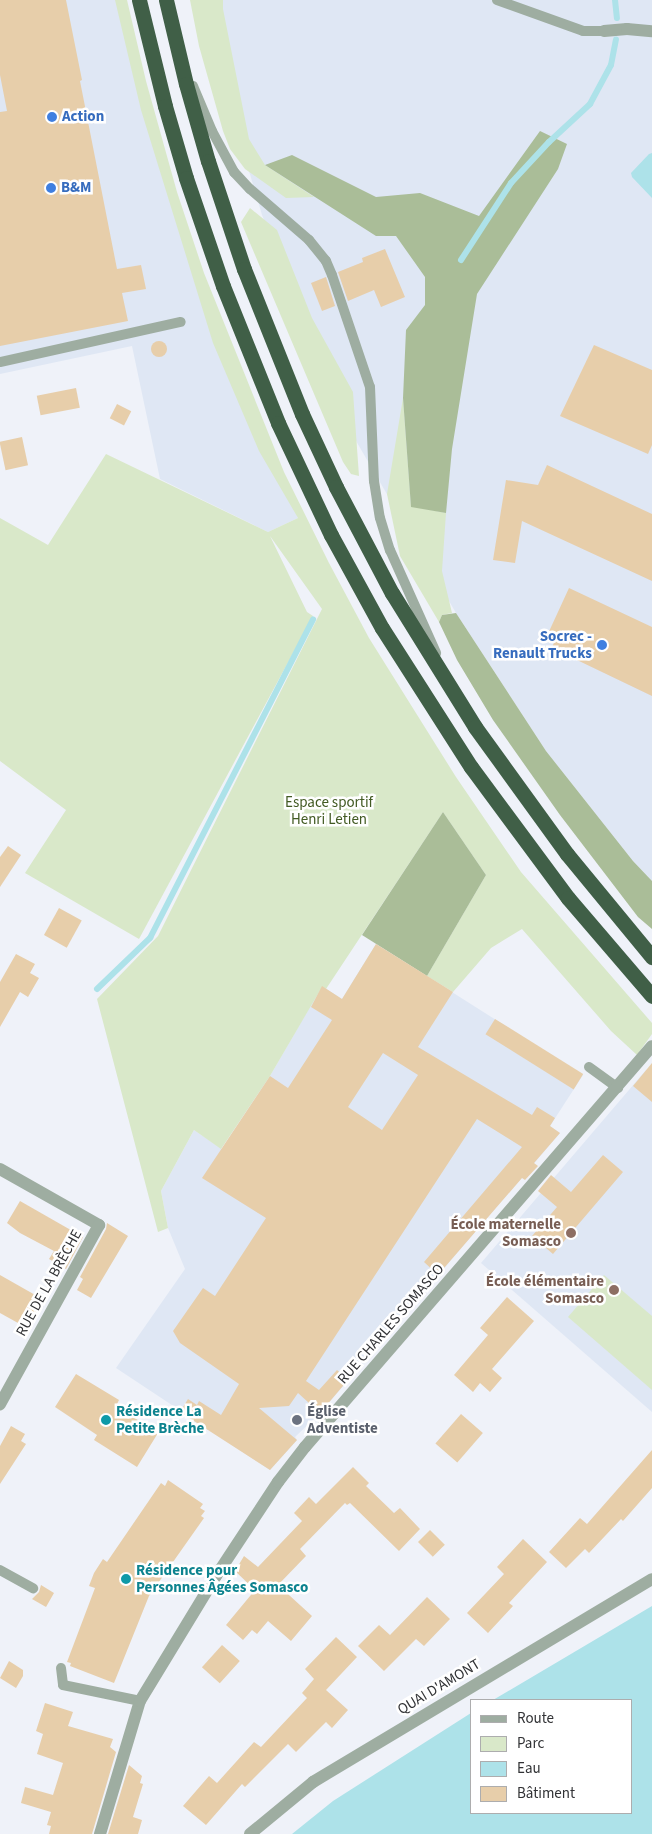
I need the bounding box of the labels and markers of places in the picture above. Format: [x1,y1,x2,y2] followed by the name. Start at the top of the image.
[62,108,104,126] place label: Action
[46,111,58,123] marker: Action
[61,179,92,197] place label: B&M
[45,182,57,194] marker: B&M
[493,627,592,662] place label: Socrec - Renault Trucks
[596,639,608,651] marker: Socrec - Renault Trucks
[451,1215,561,1250] place label: École maternelle Somasco
[565,1227,577,1239] marker: École maternelle Somasco
[486,1272,604,1307] place label: École élémentaire Somasco
[608,1284,620,1296] marker: École élémentaire Somasco
[116,1402,204,1437] place label: Résidence La Petite Brèche
[307,1402,378,1437] place label: Église Adventiste
[100,1414,112,1426] marker: Résidence La Petite Brèche
[291,1414,303,1426] marker: Église Adventiste
[136,1561,308,1596] place label: Résidence pour Personnes Âgées Somasco
[120,1573,132,1585] marker: Résidence pour Personnes Âgées Somasco

